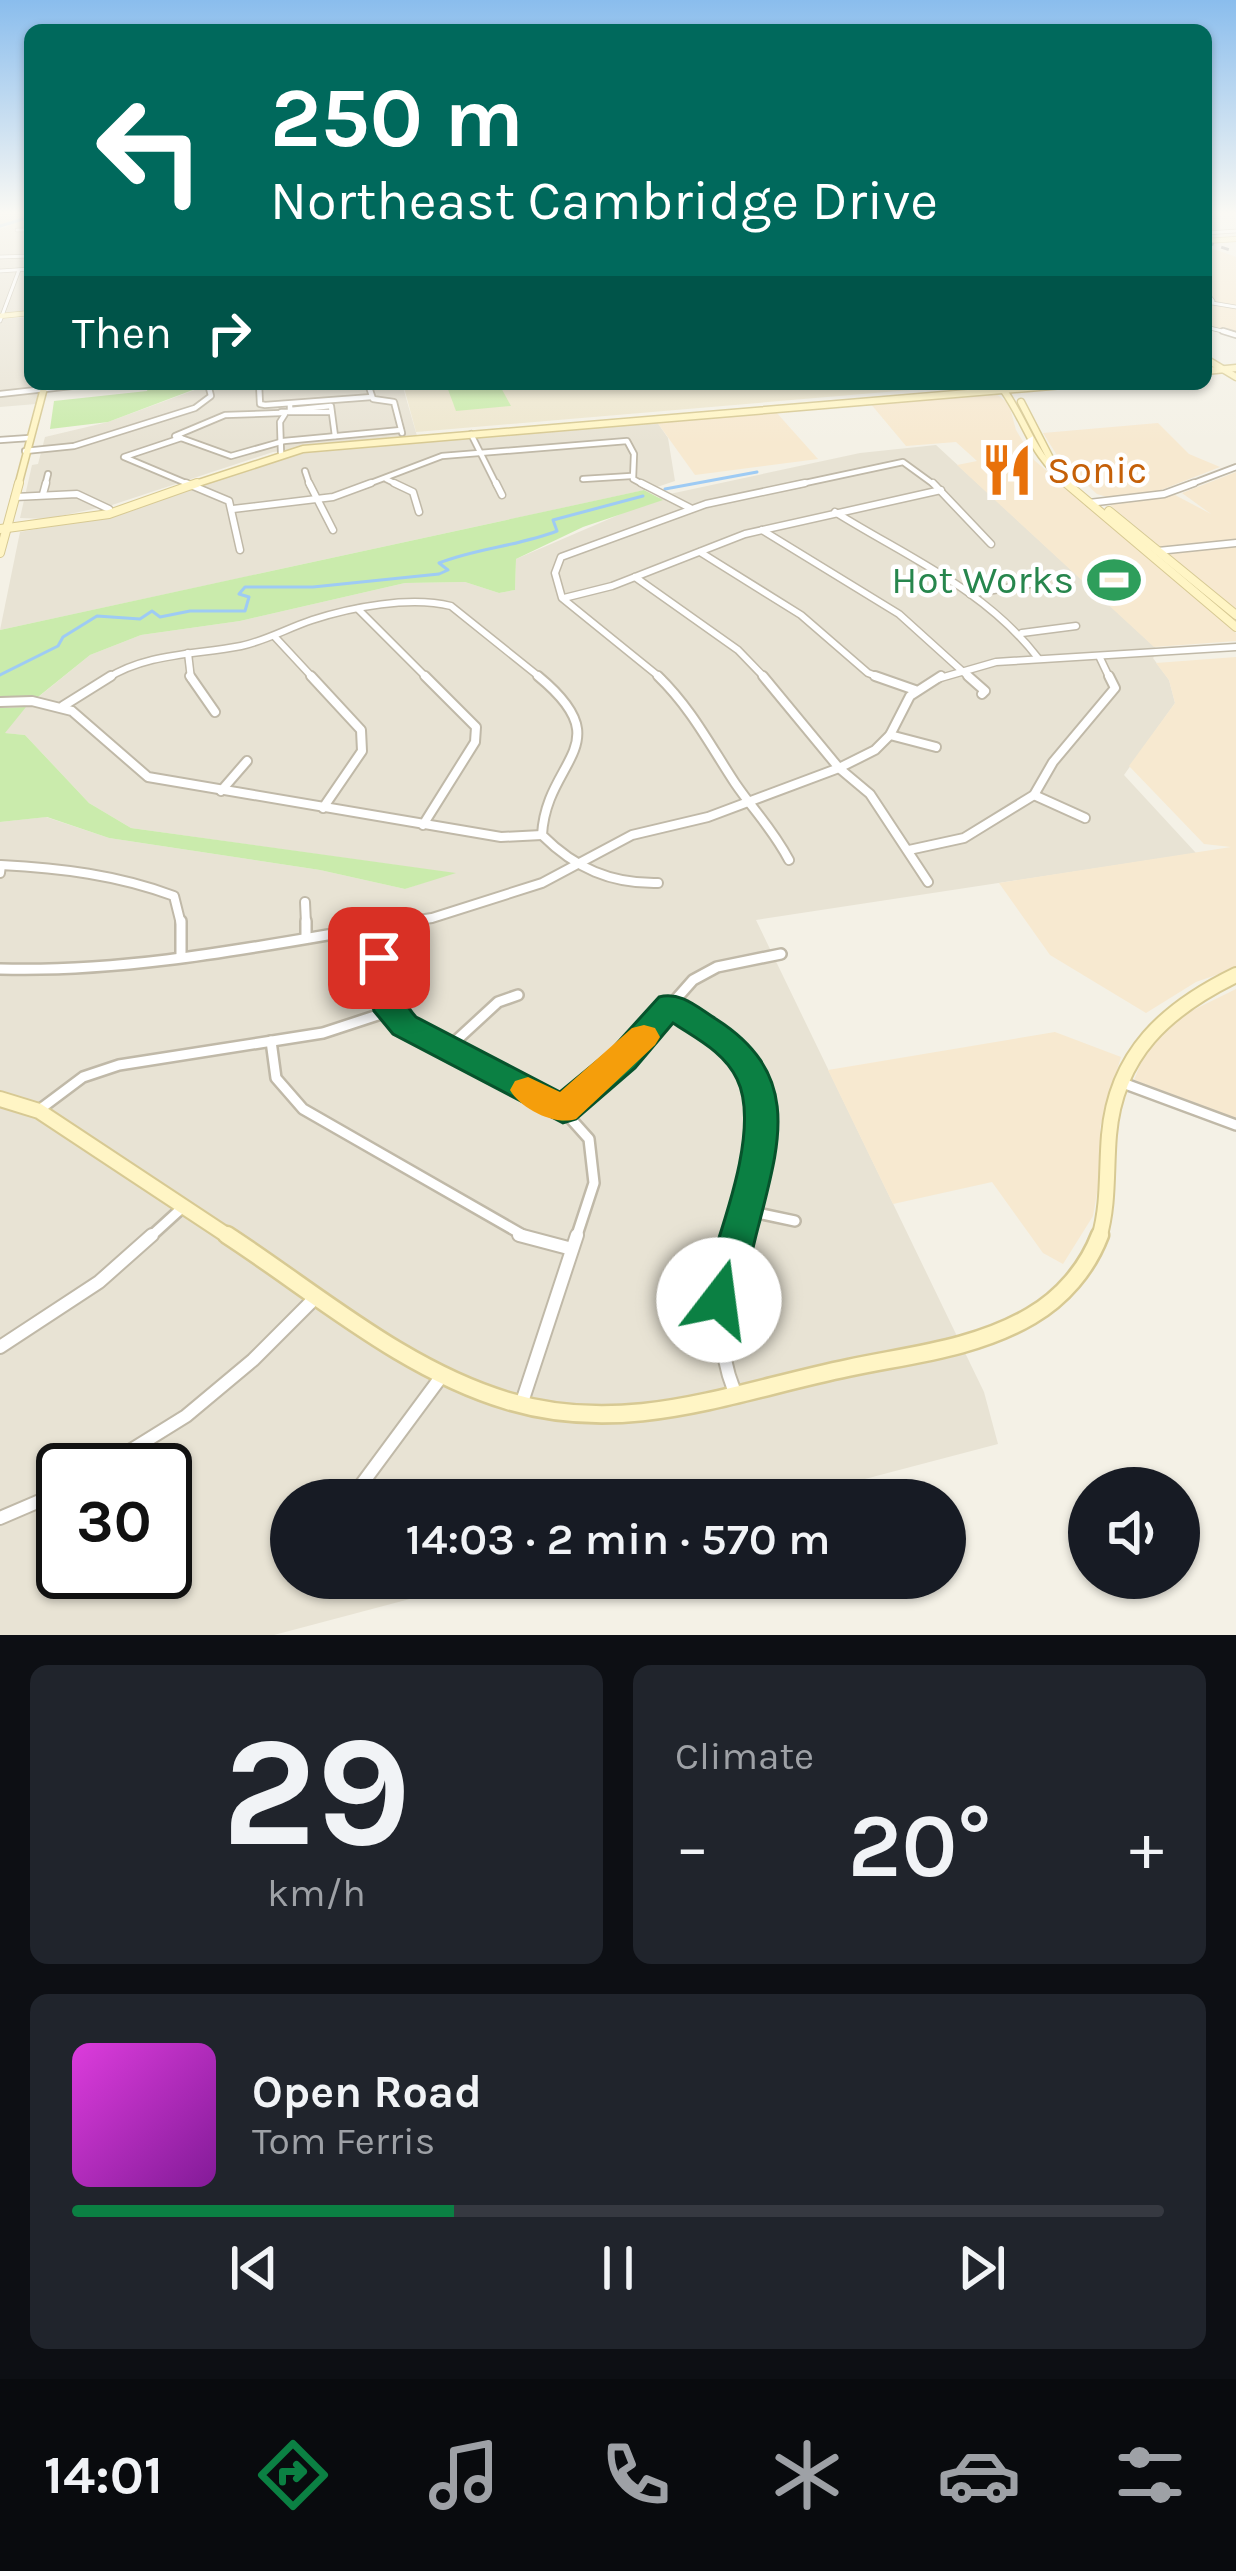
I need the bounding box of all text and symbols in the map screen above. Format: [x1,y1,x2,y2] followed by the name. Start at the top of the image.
[270,69,524,167] text: 250 m
[72,72,228,228] icon: left
[270,169,938,233] text: Northeast Cambridge Drive
[196,300,262,366] icon: right
[72,307,172,359] text: Then
[978,441,1036,499] restaurant icon: Sonic
[1047,447,1147,493] place label: Sonic
[1085,551,1143,609] sports icon: Hot Works
[891,557,1074,603] place label: Hot Works
[328,907,430,1009] pin
[346,925,412,991] icon: arrive
[656,1237,782,1363] position arrow
[36,1443,192,1599] speed limit sign: 30
[1068,1467,1200,1599] map controls
[1068,1467,1200,1599] button: sound
[405,1513,831,1565] text: 14:03 · 2 min · 570 m
[222,1701,411,1883] text: 29
[675,1733,814,1779] text: Climate
[848,1793,991,1899] text: 20°
[675,1808,710,1886] text: −
[1129,1808,1164,1886] text: +
[267,1870,366,1916] text: km/h
[252,2066,482,2118] text: Open Road
[252,2118,435,2164] text: Tom Ferris
[221,2235,287,2301] icon: previous
[585,2235,651,2301] icon: pause
[949,2235,1015,2301] icon: next
[251,2433,335,2517] icon: directions
[422,2433,506,2517] icon: music
[594,2433,678,2517] icon: phone
[765,2433,849,2517] icon: climate
[937,2433,1021,2517] icon: car
[1108,2433,1192,2517] icon: filters
[44,2443,163,2507] text: 14:01

